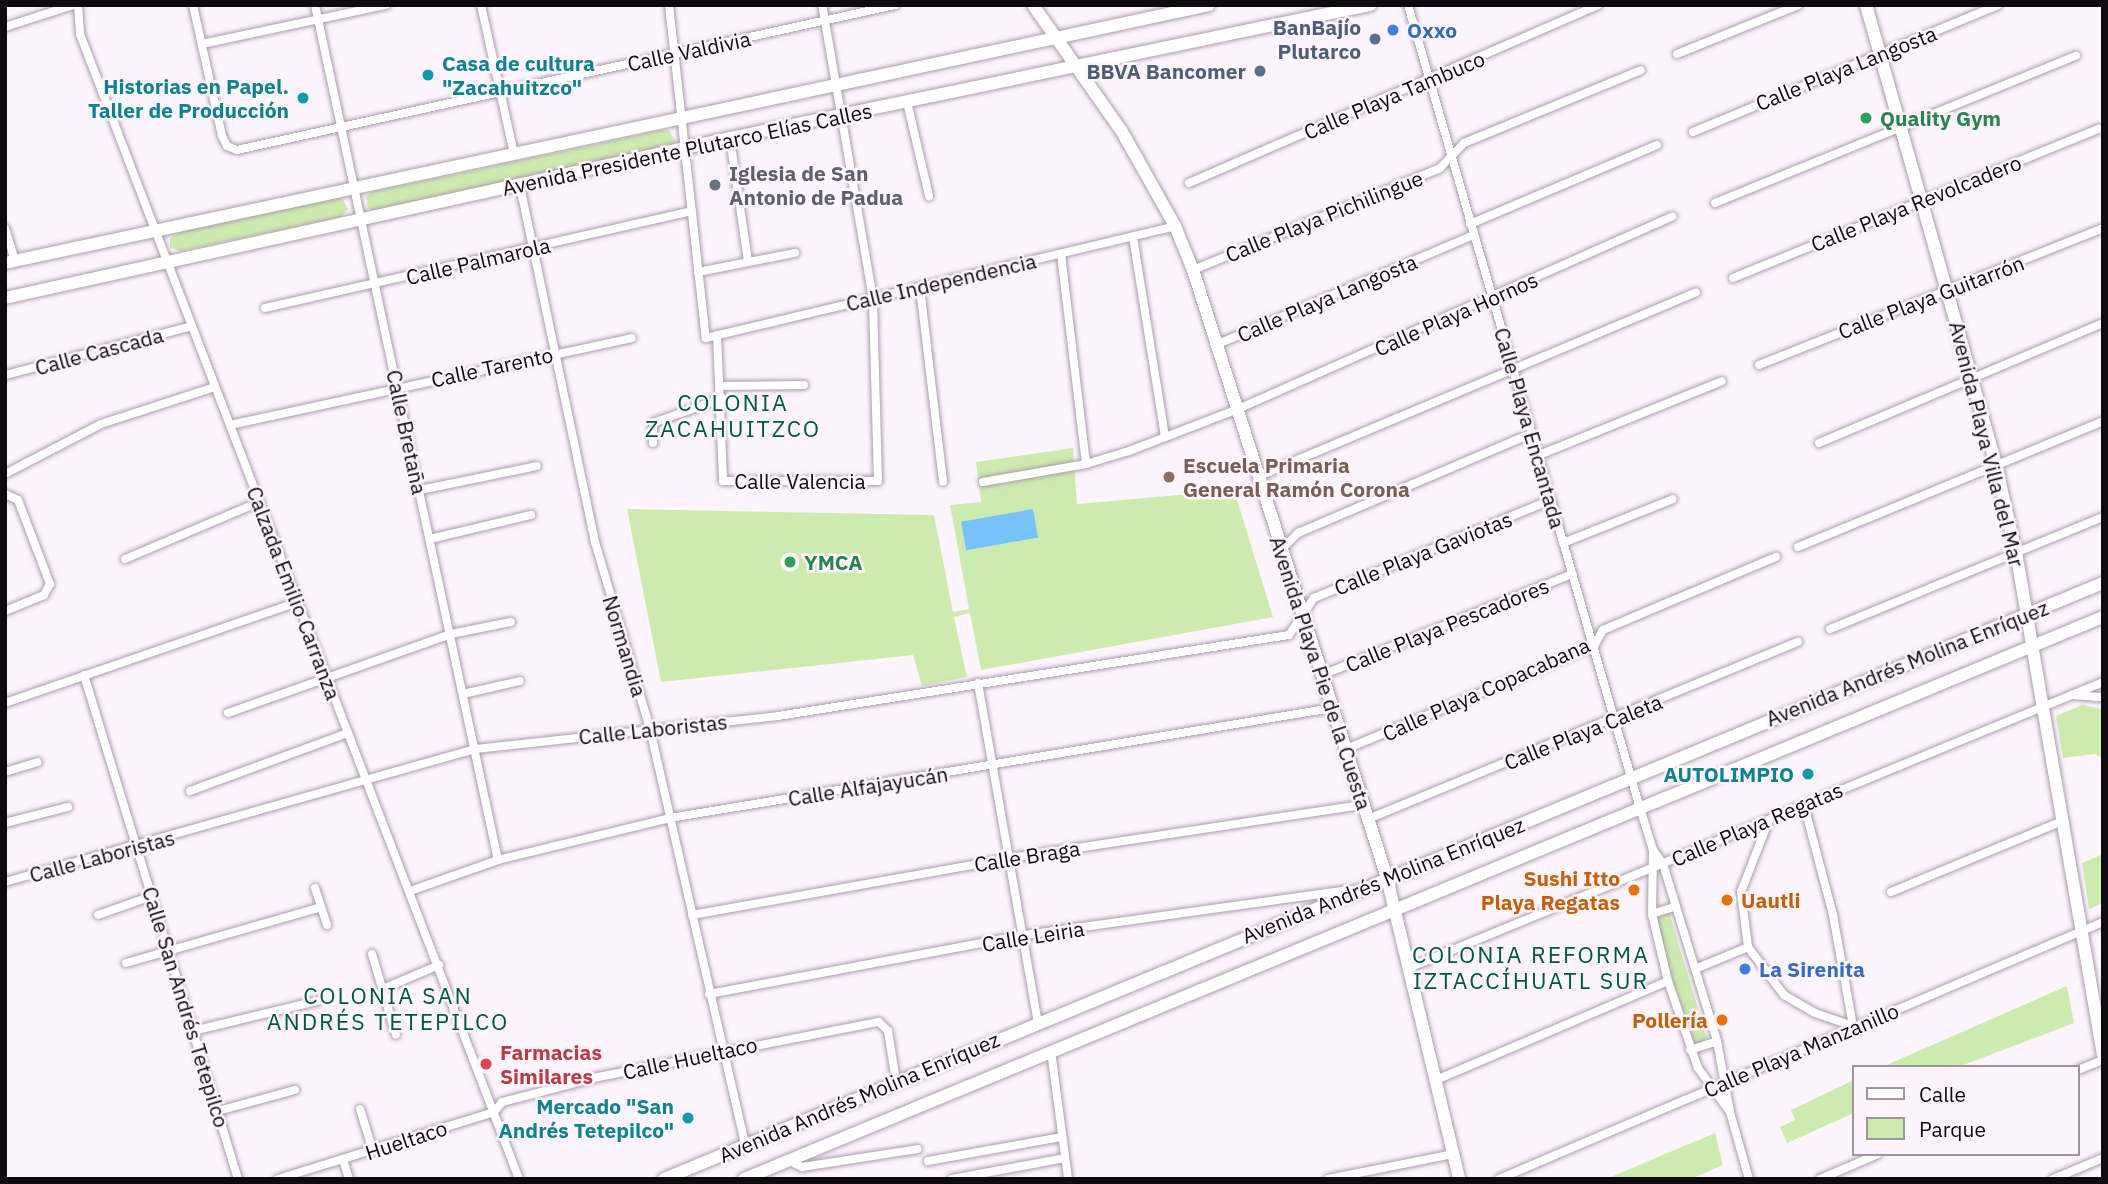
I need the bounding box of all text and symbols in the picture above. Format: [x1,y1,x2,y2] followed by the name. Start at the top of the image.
[1273,14,1361,64] place label: BanBajío Plutarco
[1407,17,1457,43] place label: Oxxo
[1752,20,1940,116] street label: Calle Playa Langosta
[1385,22,1401,38] marker: Oxxo
[625,26,753,76] street label: Calle Valdivia
[1367,31,1383,47] marker: BanBajío Plutarco
[1300,45,1488,145] street label: Calle Playa Tambuco
[442,50,595,100] place label: Casa de cultura "Zacahuitzco"
[1087,58,1246,84] place label: BBVA Bancomer
[1252,63,1268,79] marker: BBVA Bancomer
[420,67,436,83] marker: Casa de cultura "Zacahuitzco"
[88,73,289,123] place label: Historias en Papel. Taller de Producción
[295,90,311,106] marker: Historias en Papel. Taller de Producción
[500,97,874,201] street label: Avenida Presidente Plutarco Elías Calles
[1880,105,2001,131] place label: Quality Gym
[1858,110,1874,126] marker: Quality Gym
[1807,149,2025,257] street label: Calle Playa Revolcadero
[729,160,903,210] place label: Iglesia de San Antonio de Padua
[1221,165,1427,267] street label: Calle Playa Pichilingue
[707,177,723,193] marker: Iglesia de San Antonio de Padua
[403,232,553,290] street label: Calle Palmarola
[843,248,1039,316] street label: Calle Independencia
[1233,249,1421,347] street label: Calle Playa Langosta
[1834,250,2028,344] street label: Calle Playa Guitarrón
[1370,267,1542,361] street label: Calle Playa Hornos
[1944,319,2030,569] street label: Avenida Playa Villa del Mar
[32,322,166,380] street label: Calle Cascada
[1489,325,1571,531] street label: Calle Playa Encantada
[429,342,555,392] street label: Calle Tarento
[382,367,432,497] street label: Calle Bretaña
[646,388,820,442] district label: COLONIA ZACAHUITZCO
[1183,452,1410,502] place label: Escuela Primaria General Ramón Corona
[734,468,866,494] street label: Calle Valencia
[1161,469,1177,485] marker: Escuela Primaria General Ramón Corona
[242,483,346,703] street label: Calzada Emilio Carranza
[1330,506,1516,600] street label: Calle Playa Gaviotas
[1265,533,1377,813] street label: Avenida Playa Pie de la Cuesta
[804,549,863,575] place label: YMCA
[782,554,798,570] marker: YMCA
[1342,573,1552,677] street label: Calle Playa Pescadores
[598,592,652,700] street label: Normandia
[1762,595,2052,731] street label: Avenida Andrés Molina Enríquez
[1378,632,1594,746] street label: Calle Playa Copacabana
[1500,689,1666,775] street label: Calle Playa Caleta
[577,709,729,749] street label: Calle Laboristas
[786,761,950,811] street label: Calle Alfajayucán
[1664,761,1794,787] place label: AUTOLIMPIO
[1800,766,1816,782] marker: AUTOLIMPIO
[1668,777,1846,871] street label: Calle Playa Regatas
[1238,812,1528,948] street label: Avenida Andrés Molina Enríquez
[27,824,177,888] street label: Calle Laboristas
[972,835,1082,877] street label: Calle Braga
[1481,865,1620,915] place label: Sushi Itto Playa Regatas
[1626,882,1642,898] marker: Sushi Itto Playa Regatas
[137,884,235,1130] street label: Calle San Andrés Tetepilco
[1741,887,1800,913] place label: Uautli
[1719,892,1735,908] marker: Uautli
[980,915,1086,957] street label: Calle Leiria
[1414,940,1648,994] district label: COLONIA REFORMA IZTACCÍHUATL SUR
[1759,956,1865,982] place label: La Sirenita
[1737,961,1753,977] marker: La Sirenita
[269,981,507,1035] district label: COLONIA SAN ANDRÉS TETEPILCO
[1700,997,1902,1103] street label: Calle Playa Manzanillo
[1632,1007,1708,1033] place label: Pollería
[1714,1012,1730,1028] marker: Pollería
[715,1026,1003,1168] street label: Avenida Andrés Molina Enríquez
[620,1031,760,1085] street label: Calle Hueltaco
[500,1039,602,1089] place label: Farmacias Similares
[478,1056,494,1072] marker: Farmacias Similares
[1853,1065,2080,1156] legend
[1919,1080,1966,1108] text: Calle
[498,1093,674,1143] place label: Mercado "San Andrés Tetepilco"
[680,1110,696,1126] marker: Mercado "San Andrés Tetepilco"
[362,1115,450,1165] street label: Hueltaco
[1919,1115,1986,1143] text: Parque

